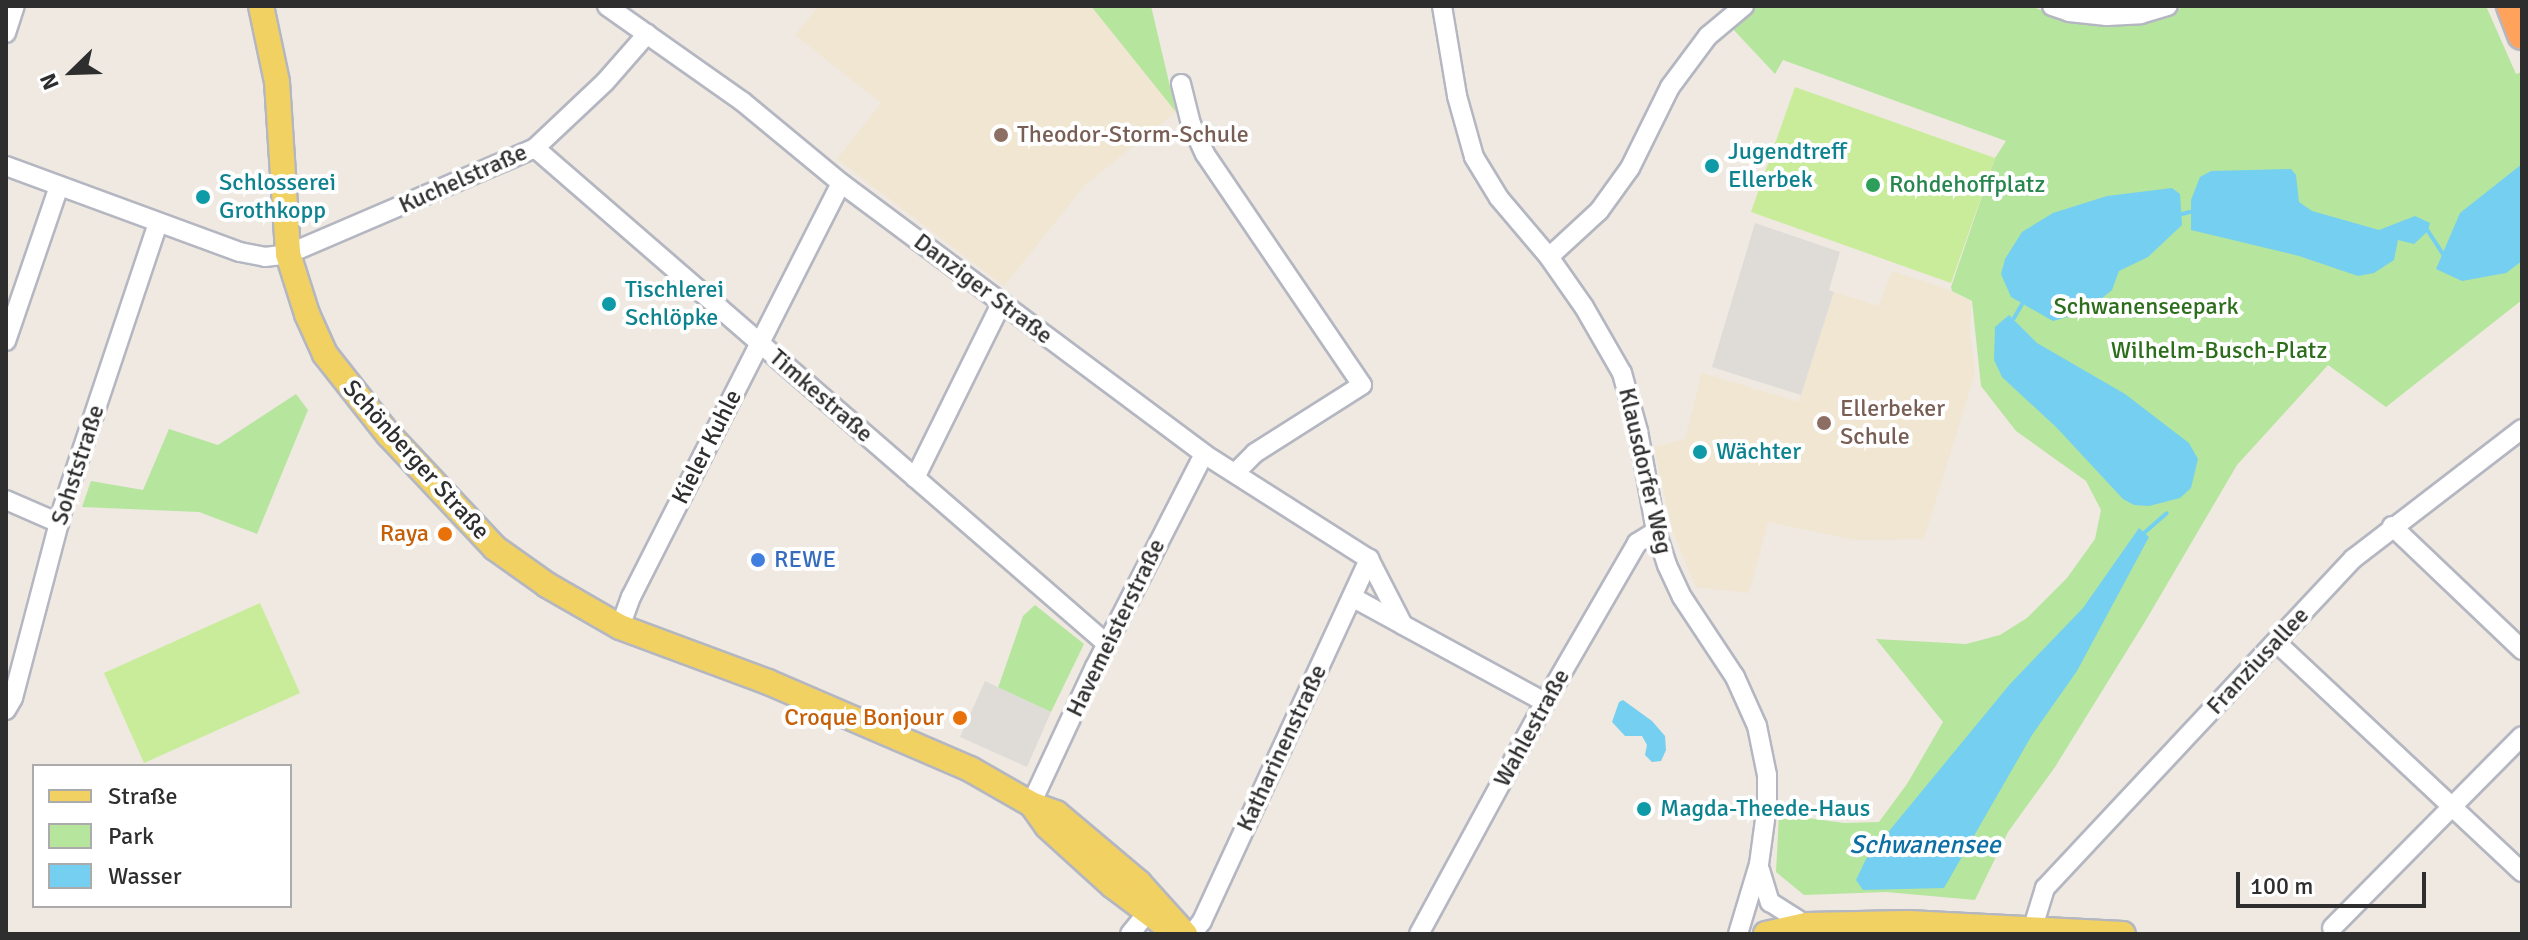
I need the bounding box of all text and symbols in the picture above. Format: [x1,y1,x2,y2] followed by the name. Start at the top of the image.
[32,32,112,112] north arrow
[34,69,65,94] text: N
[1017,121,1249,149] place label: Theodor-Storm-Schule
[992,126,1010,144] marker: Theodor-Storm-Schule
[394,138,532,220] street label: Kuchelstraße
[1728,138,1847,194] place label: Jugendtreff Ellerbek
[1703,157,1721,175] marker: Jugendtreff Ellerbek
[219,169,336,225] place label: Schlosserei Grothkopp
[1889,171,2045,199] place label: Rohdehoffplatz
[1864,176,1882,194] marker: Rohdehoffplatz
[194,188,212,206] marker: Schlosserei Grothkopp
[908,227,1058,351] street label: Danziger Straße
[625,276,724,332] place label: Tischlerei Schlöpke
[2053,293,2239,321] park label: Schwanenseepark
[600,295,618,313] marker: Tischlerei Schlöpke
[2111,337,2327,365] park label: Wilhelm-Busch-Platz
[763,343,879,449] street label: Timkestraße
[337,374,495,546] street label: Schönberger Straße
[666,385,748,509] street label: Kieler Kuhle
[1612,385,1678,557] street label: Klausdorfer Weg
[1840,395,1945,451] place label: Ellerbeker Schule
[45,401,111,529] street label: Sohststraße
[1815,414,1833,432] marker: Ellerbeker Schule
[1716,438,1801,466] place label: Wächter
[1691,443,1709,461] marker: Wächter
[380,520,429,548] place label: Raya
[436,525,454,543] marker: Raya
[1060,534,1172,722] street label: Havemeisterstraße
[774,546,836,574] place label: REWE
[749,551,767,569] marker: REWE
[2201,601,2315,721] street label: Franziusallee
[1231,660,1333,836] street label: Katharinenstraße
[1488,664,1576,792] street label: Wahlestraße
[784,704,944,732] place label: Croque Bonjour
[951,709,969,727] marker: Croque Bonjour
[32,764,292,908] legend
[108,781,178,811] text: Straße
[1660,795,1870,823] place label: Magda-Theede-Haus
[1635,800,1653,818] marker: Magda-Theede-Haus
[108,821,154,851] text: Park
[1850,830,2000,862] water label: Schwanensee
[2240,856,2430,906] scale bar
[108,861,182,891] text: Wasser
[2250,871,2313,901] text: 100 m

